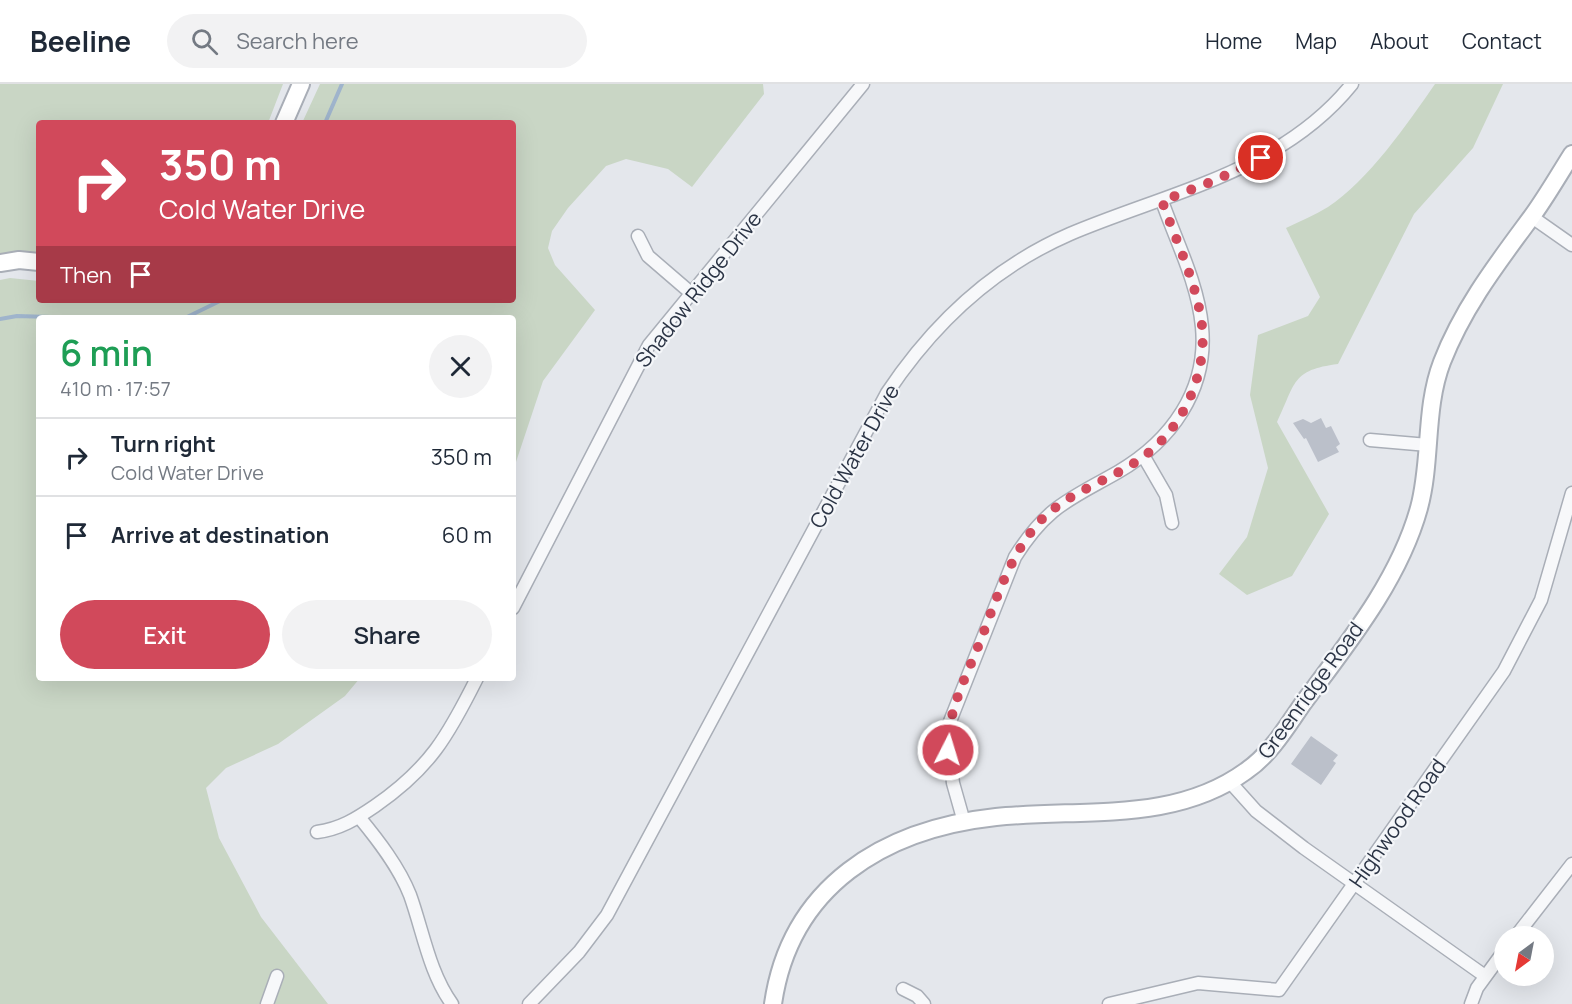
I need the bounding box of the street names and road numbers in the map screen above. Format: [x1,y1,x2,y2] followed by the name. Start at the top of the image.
[628,205,768,373] street label: Shadow Ridge Drive
[803,379,905,533] street label: Cold Water Drive
[1251,616,1369,764] street label: Greenridge Road
[1342,753,1452,893] street label: Highwood Road

